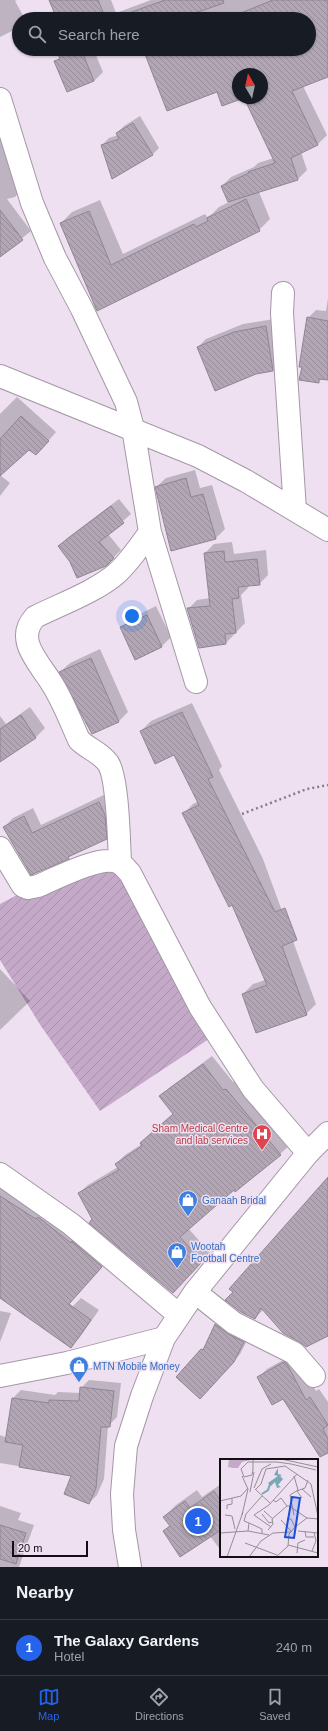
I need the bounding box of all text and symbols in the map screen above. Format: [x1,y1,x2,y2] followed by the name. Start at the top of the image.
[12,12,316,56] search box
[26,23,48,45] icon: search
[58,26,140,43] text: Search here
[232,68,268,104] north arrow
[122,606,142,626] your location
[152,1123,248,1146] place label: Sham Medical Centre and lab services
[251,1123,273,1151] hospital icon: Sham Medical Centre and lab services
[177,1189,199,1217] shop icon: Ganaah Bridal
[202,1195,266,1206] place label: Ganaah Bridal
[166,1241,188,1269] shop icon: Wootah Football Centre
[191,1241,260,1264] place label: Wootah Football Centre
[68,1355,90,1383] shop icon: MTN Mobile Money
[93,1361,180,1372] place label: MTN Mobile Money
[220,1459,318,1557] inset map
[185,1506,211,1536] pin: 1
[12,1539,88,1558] scale bar
[18,1542,42,1554] text: 20 m
[16,1583,74,1602] text: Nearby
[54,1632,199,1649] text: The Galaxy Gardens
[25,1640,33,1655] text: 1
[276,1640,312,1655] text: 240 m
[54,1649,84,1664] text: Hotel
[38,1686,60,1722] tab: Map
[135,1686,184,1722] tab: Directions
[259,1686,290,1722] tab: Saved

